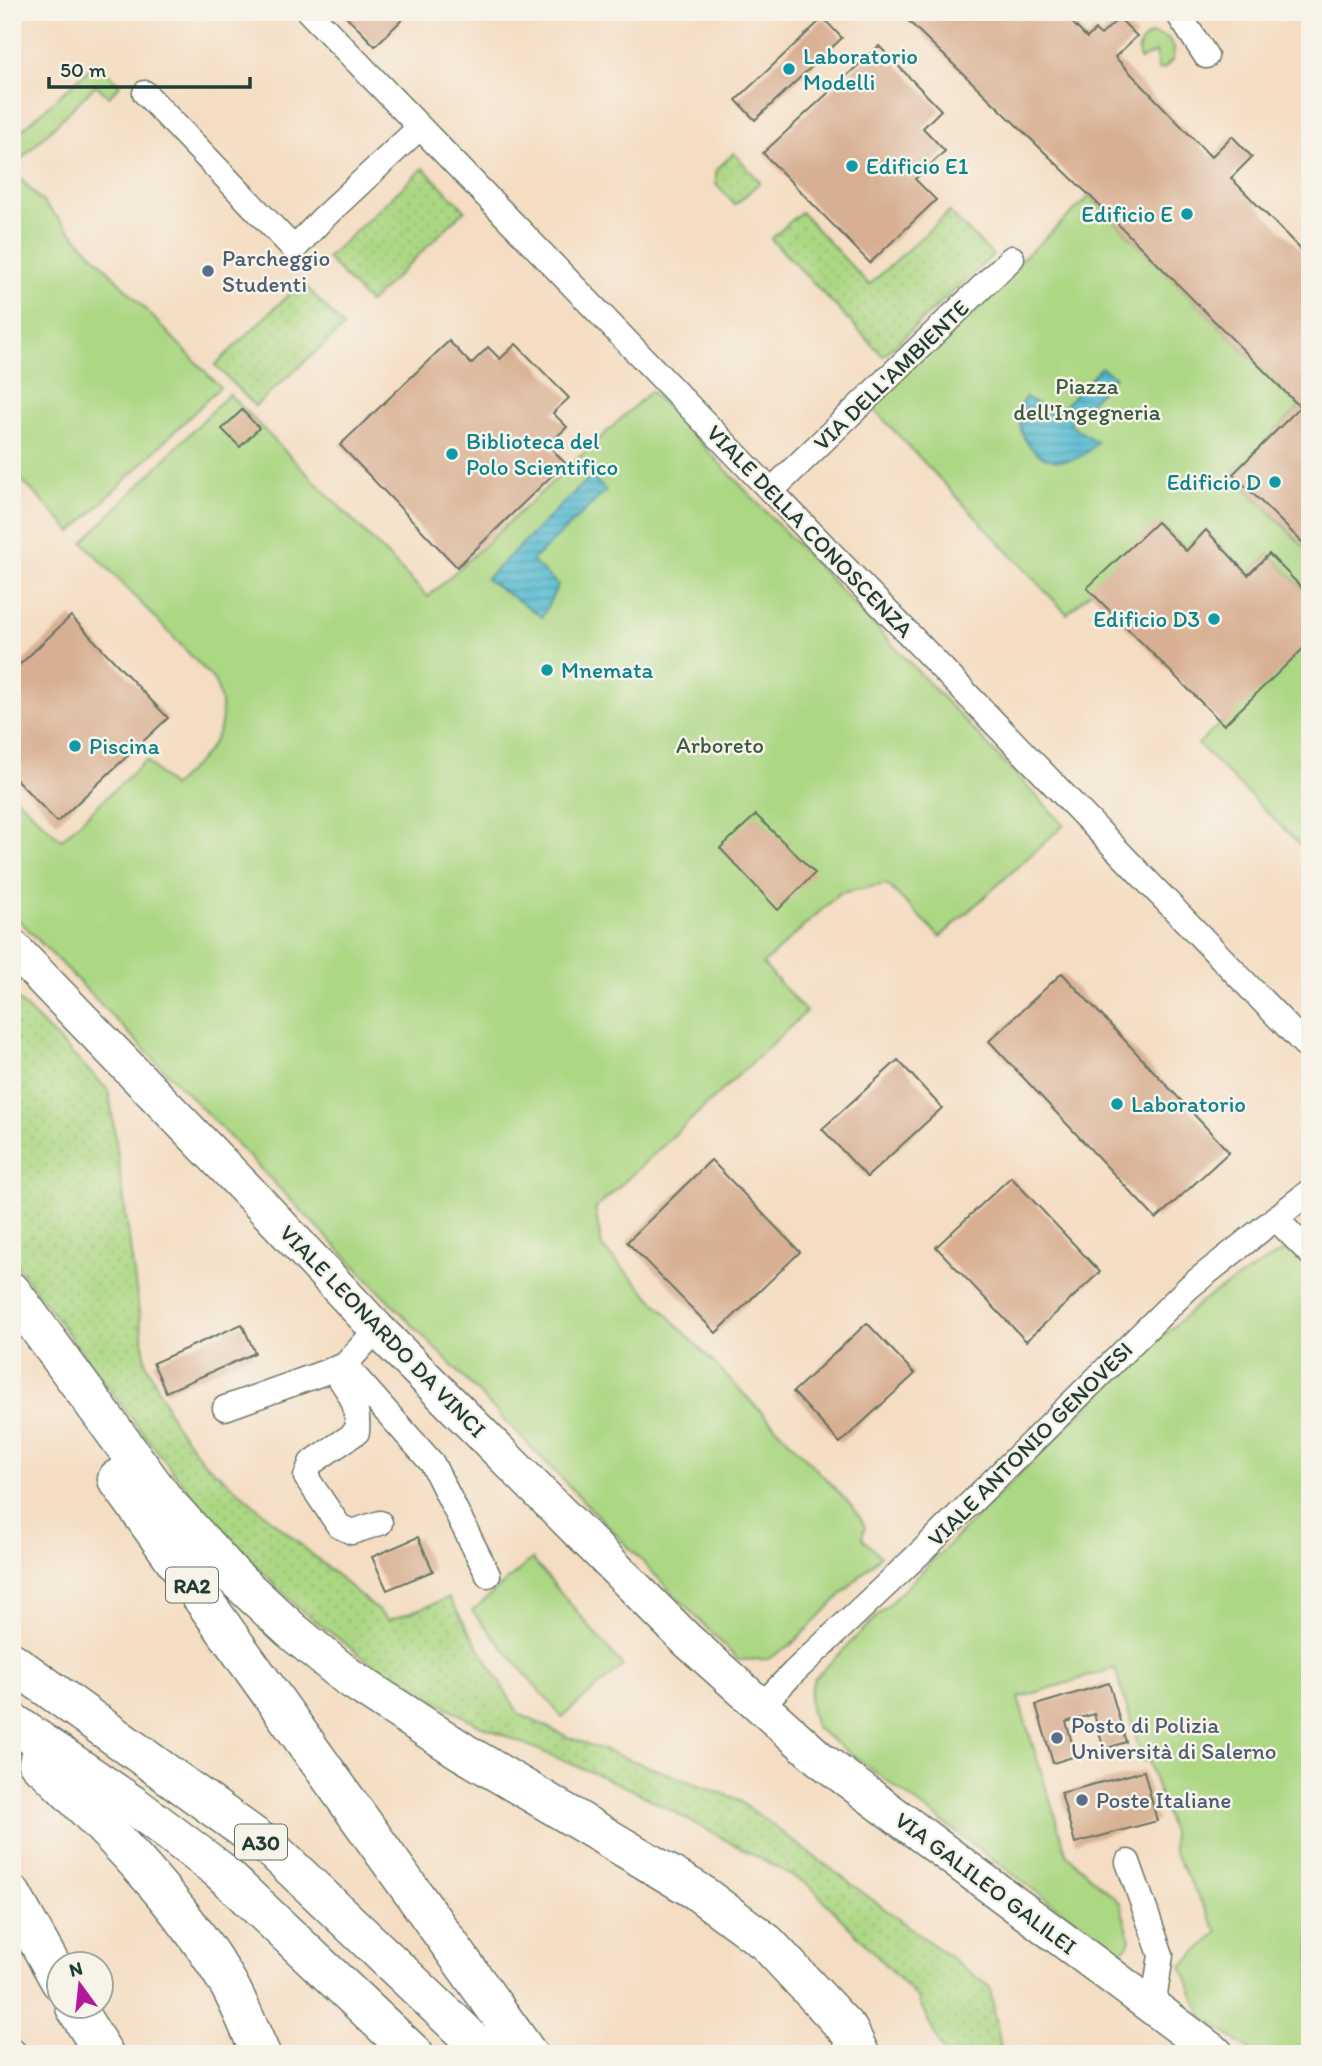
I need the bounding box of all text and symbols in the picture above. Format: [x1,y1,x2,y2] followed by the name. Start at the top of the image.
[803,42,918,96] place label: Laboratorio Modelli
[49,46,250,90] scale bar
[60,57,107,82] text: 50 m
[781,61,797,77] marker: Laboratorio Modelli
[866,152,969,180] place label: Edificio E1
[844,158,860,174] marker: Edificio E1
[1081,200,1173,228] place label: Edificio E
[1179,206,1195,222] marker: Edificio E
[222,244,330,298] place label: Parcheggio Studenti
[200,263,216,279] marker: Parcheggio Studenti
[808,294,974,456] street label: VIA DELL'AMBIENTE
[1013,372,1161,426] park label: Piazza dell'Ingegneria
[701,419,919,643] street label: VIALE DELLA CONOSCENZA
[466,427,618,481] place label: Biblioteca del Polo Scientifico
[444,446,460,462] marker: Biblioteca del Polo Scientifico
[1167,468,1261,496] place label: Edificio D
[1267,474,1283,490] marker: Edificio D
[1093,605,1200,633] place label: Edificio D3
[1206,611,1222,627] marker: Edificio D3
[561,656,654,684] place label: Mnemata
[539,662,555,678] marker: Mnemata
[676,731,764,759] park label: Arboreto
[89,732,160,760] place label: Piscina
[67,738,83,754] marker: Piscina
[1131,1090,1246,1118] place label: Laboratorio
[1109,1096,1125,1112] marker: Laboratorio
[274,1219,492,1443] street label: VIALE LEONARDO DA VINCI
[922,1336,1138,1552] street label: VIALE ANTONIO GENOVESI
[166,1568,218,1602] road number: RA2
[1071,1711,1277,1765] place label: Posto di Polizia Università di Salerno
[1049,1730,1065,1746] marker: Posto di Polizia Università di Salerno
[1096,1786,1231,1814] place label: Poste Italiane
[1074,1792,1090,1808] marker: Poste Italiane
[890,1806,1082,1960] street label: VIA GALILEO GALILEI
[235,1825,287,1860] road number: A30
[46,1951,116,2021] north arrow
[67,1956,85,1982] text: N

